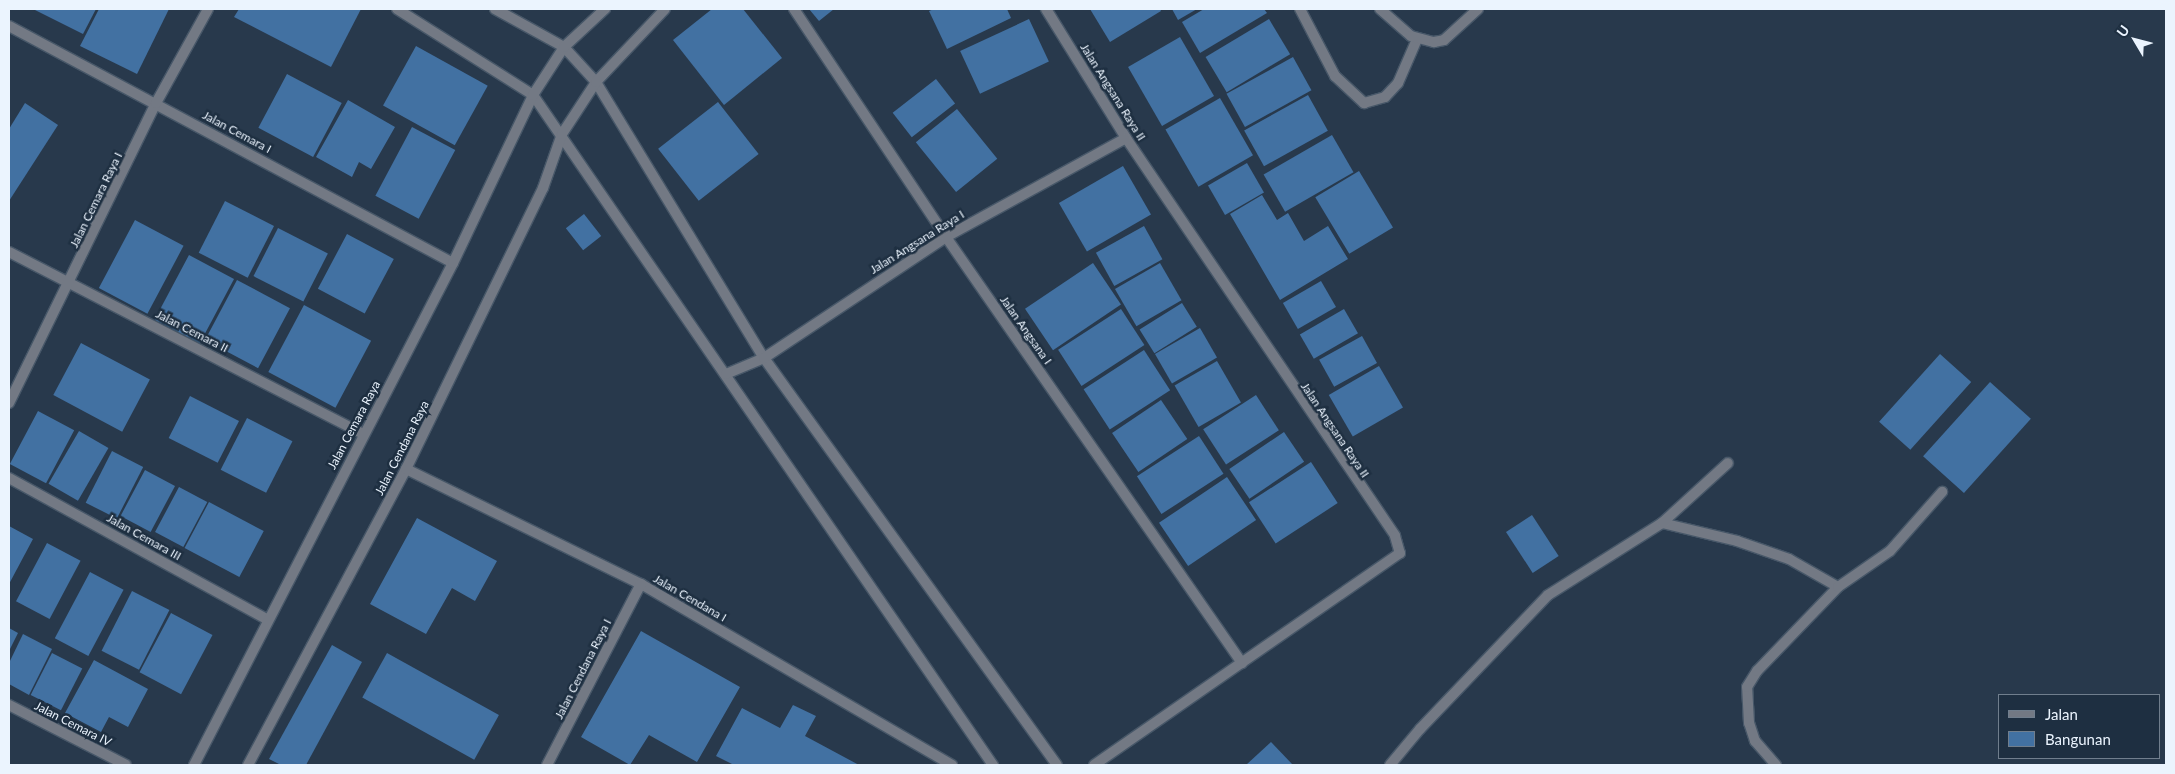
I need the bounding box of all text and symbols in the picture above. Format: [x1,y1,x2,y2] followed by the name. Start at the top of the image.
[2110,15,2160,65] north arrow
[2113,21,2133,40] text: U
[1077,41,1149,143] street label: Jalan Angsana Raya II
[200,108,274,156] street label: Jalan Cemara I
[67,150,125,250] street label: Jalan Cemara Raya I
[867,207,967,277] street label: Jalan Angsana Raya I
[997,293,1055,367] street label: Jalan Angsana I
[153,307,231,355] street label: Jalan Cemara II
[325,378,383,472] street label: Jalan Cemara Raya
[1298,379,1372,481] street label: Jalan Angsana Raya II
[372,398,432,498] street label: Jalan Cendana Raya
[104,511,184,563] street label: Jalan Cemara III
[651,571,729,625] street label: Jalan Cendana I
[552,617,614,721] street label: Jalan Cendana Raya I
[1998,694,2160,759] legend
[32,698,114,750] street label: Jalan Cemara IV
[2045,705,2078,723] text: Jalan
[2045,730,2111,748] text: Bangunan

